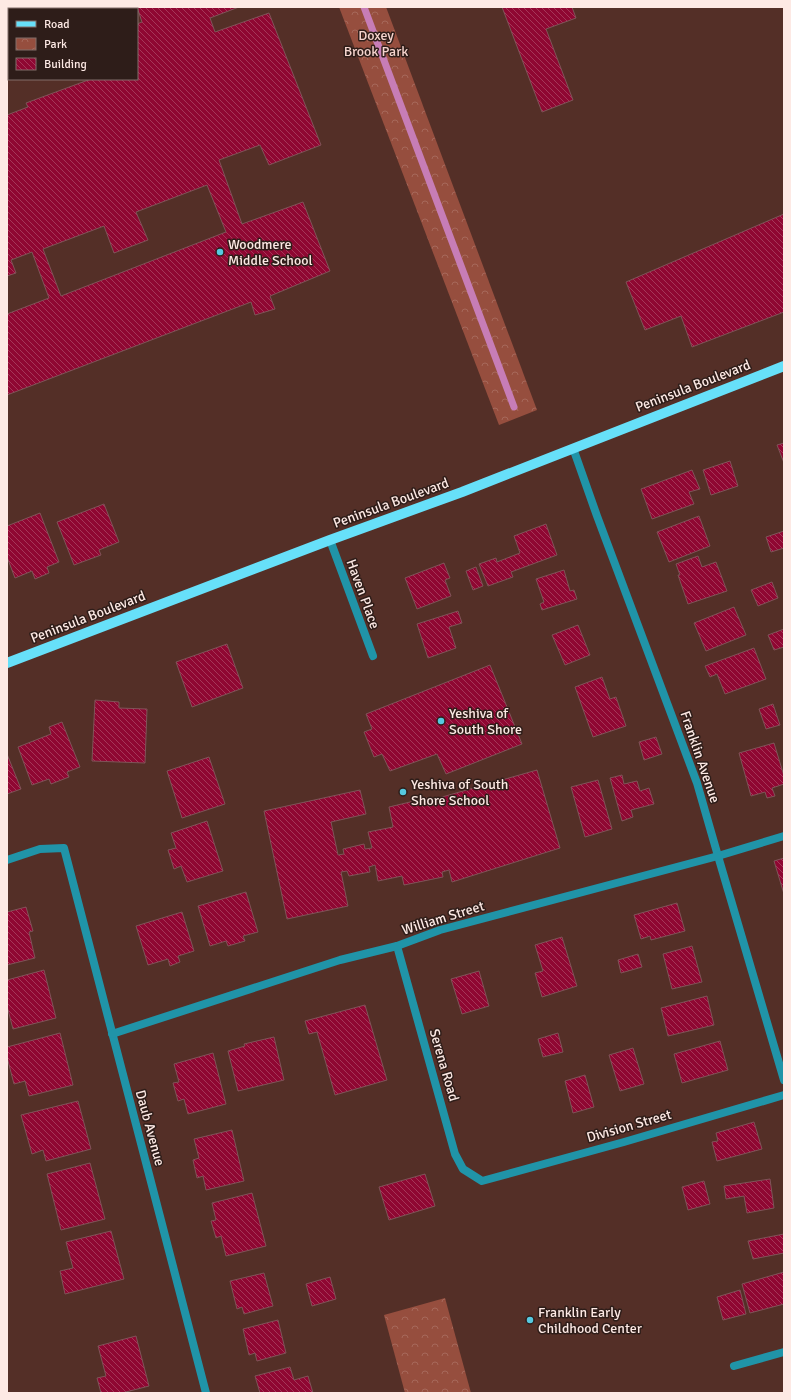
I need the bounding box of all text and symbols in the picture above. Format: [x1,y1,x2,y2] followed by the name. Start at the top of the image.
[8,8,138,80] legend
[44,17,70,32] text: Road
[344,27,408,60] park label: Doxey Brook Park
[44,37,67,52] text: Park
[44,57,87,72] text: Building
[228,236,313,269] place label: Woodmere Middle School
[215,247,225,257] marker: Woodmere Middle School
[633,356,753,416] street label: Peninsula Boulevard
[331,474,451,532] street label: Peninsula Boulevard
[343,557,383,631] street label: Haven Place
[28,587,148,647] street label: Peninsula Boulevard
[449,705,522,738] place label: Yeshiva of South Shore
[676,709,724,805] street label: Franklin Avenue
[436,716,446,726] marker: Yeshiva of South Shore
[411,776,508,809] place label: Yeshiva of South Shore School
[398,787,408,797] marker: Yeshiva of South Shore School
[400,897,486,939] street label: William Street
[426,1027,462,1103] street label: Serena Road
[132,1088,168,1168] street label: Daub Avenue
[585,1106,673,1146] street label: Division Street
[538,1304,643,1337] place label: Franklin Early Childhood Center
[525,1315,535,1325] marker: Franklin Early Childhood Center

